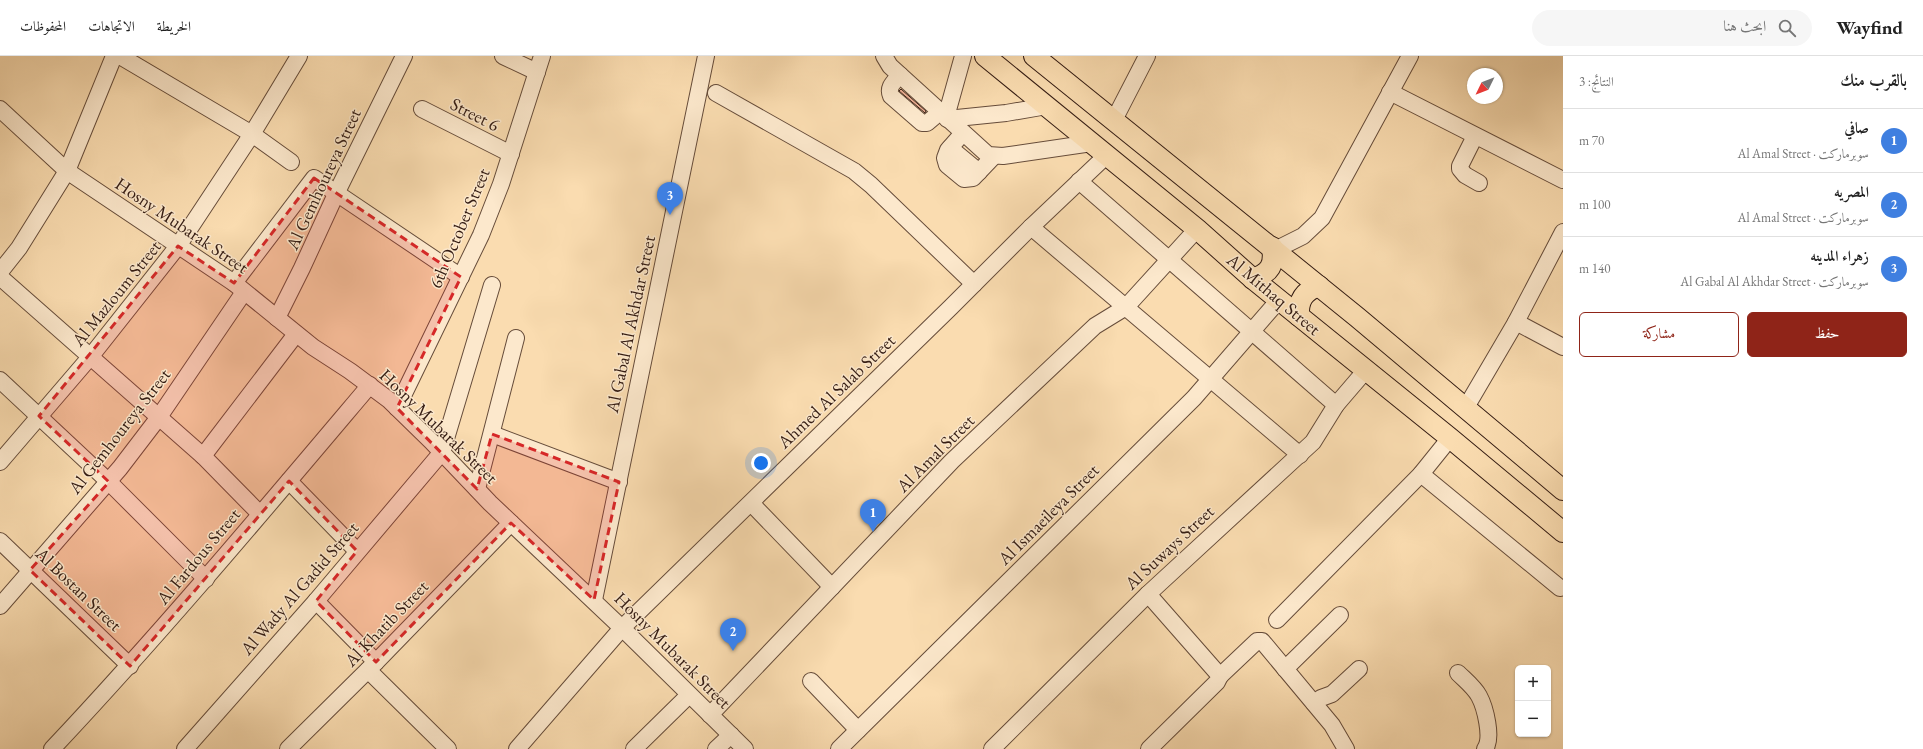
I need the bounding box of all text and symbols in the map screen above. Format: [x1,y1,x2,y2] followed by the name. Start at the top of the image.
[1532,10,1812,46] search box
[1836,15,1903,40] text: Wayfind
[1723,16,1766,35] text: ابحث هنا
[20,17,66,35] text: المحفوظات
[88,17,135,35] text: الاتجاهات
[157,17,191,35] text: الخريطة
[1776,17,1798,39] icon: search
[1467,68,1503,104] north arrow
[1840,69,1907,91] text: بالقرب منك
[1579,73,1614,90] text: النتائج: 3
[447,92,504,136] street label: Street 6
[280,104,366,254] street label: Al Gemhoureya Street
[1844,118,1869,137] text: صافي
[1579,132,1604,149] text: 70 m
[1891,132,1897,149] text: 1
[1737,145,1869,162] text: سوبرماركت · Al Amal Street
[423,164,495,292] street label: 6th October Street
[111,172,253,278] street label: Hosny Mubarak Street
[657,182,683,215] pin: 3
[1834,182,1869,201] text: المصريه
[1579,196,1610,213] text: 100 m
[1891,196,1897,213] text: 2
[1737,209,1869,226] text: سوبرماركت · Al Amal Street
[600,233,660,416] street label: Al Gabal Al Akhdar Street
[66,235,166,351] street label: Al Mazloum Street
[1810,246,1869,265] text: زهراء المدينه
[1222,247,1326,340] street label: Al Mithaq Street
[1579,260,1610,277] text: 140 m
[1891,260,1897,277] text: 3
[1680,273,1869,290] text: سوبرماركت · Al Gabal Al Akhdar Street
[1579,312,1739,357] button: مشاركة
[1747,312,1907,357] button: حفظ
[771,329,900,454] street label: Ahmed Al Salab Street
[62,363,175,499] street label: Al Gemhoureya Street
[375,363,503,489] street label: Hosny Mubarak Street
[890,409,979,498] street label: Al Amal Street
[751,453,771,473] your location
[992,458,1104,570] street label: Al Ismaeileya Street
[860,499,886,532] pin: 1
[1119,499,1219,595] street label: Al Suways Street
[150,503,245,610] street label: Al Fardous Street
[234,516,363,660] street label: Al Wady Al Gadid Street
[30,541,127,636] street label: Al Bostan Street
[338,575,433,672] street label: Al Khatib Street
[610,587,737,714] street label: Hosny Mubarak Street
[720,618,746,651] pin: 2
[1515,665,1551,737] map controls
[1515,665,1551,701] button: +
[1515,701,1551,737] button: −

